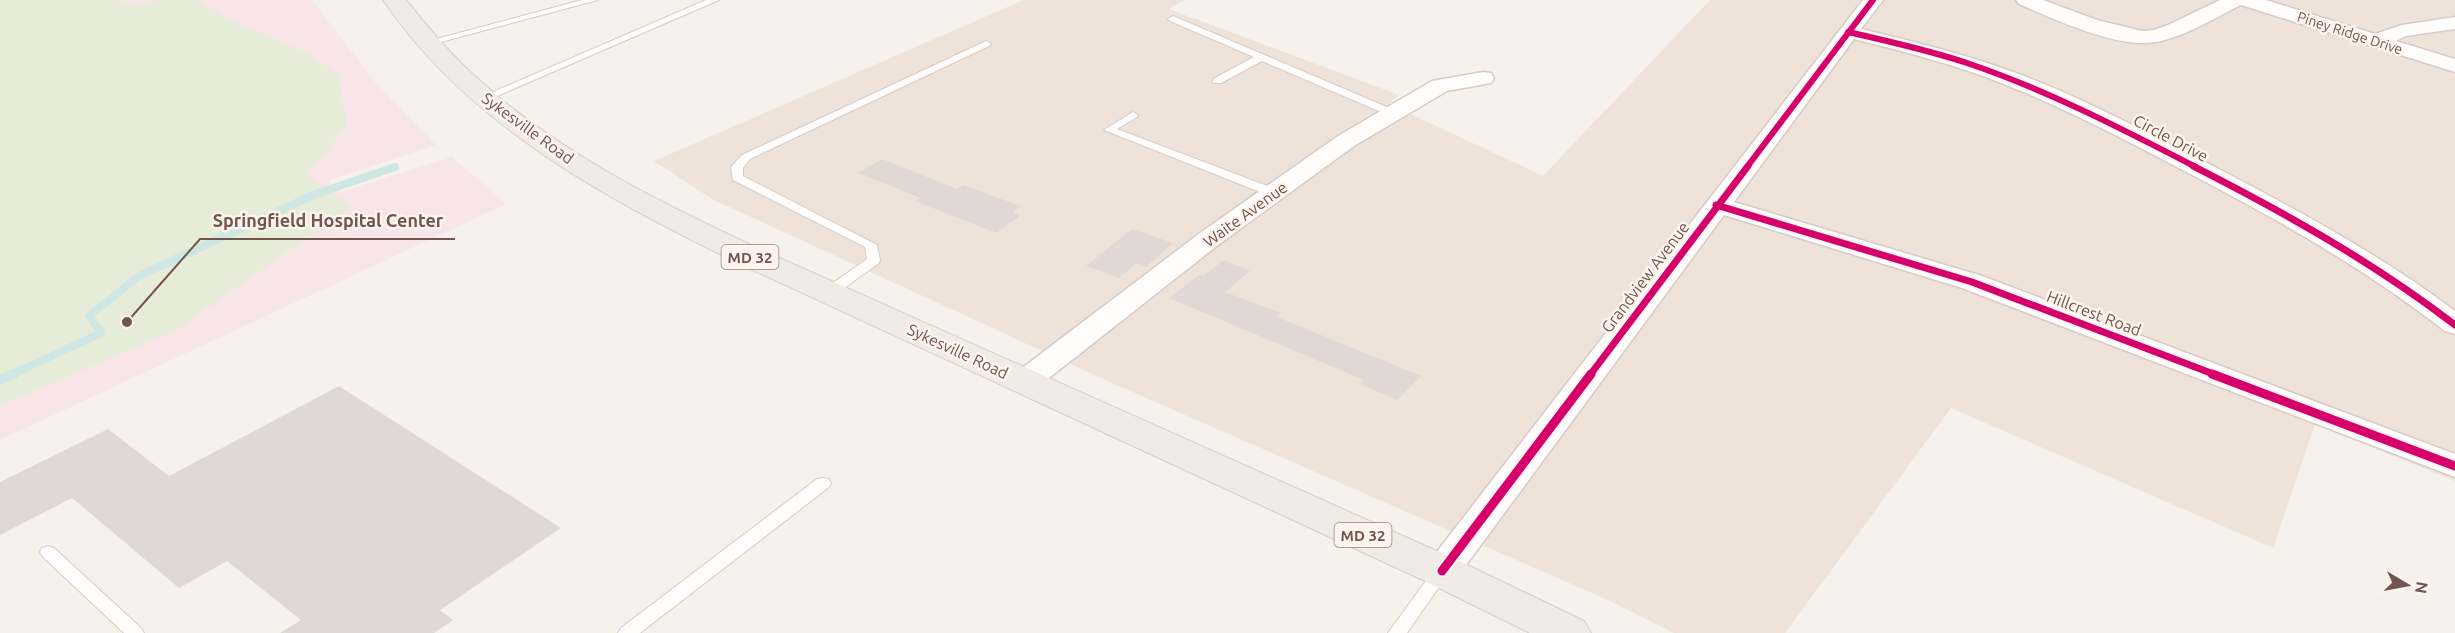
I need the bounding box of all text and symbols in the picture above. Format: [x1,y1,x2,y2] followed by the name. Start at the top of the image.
[2295,8,2405,58] street label: Piney Ridge Drive
[479,89,577,167] street label: Sykesville Road
[2131,111,2211,165] street label: Circle Drive
[1200,178,1290,250] street label: Waite Avenue
[200,203,455,239] callout: Springfield Hospital Center
[213,210,444,230] text: Springfield Hospital Center
[1598,218,1692,336] street label: Grandview Avenue
[722,245,778,269] road number: MD 32
[2044,287,2144,339] street label: Hillcrest Road
[905,320,1011,382] street label: Sykesville Road
[1334,523,1392,547] road number: MD 32
[2377,555,2437,615] north arrow
[2412,580,2432,595] text: N

